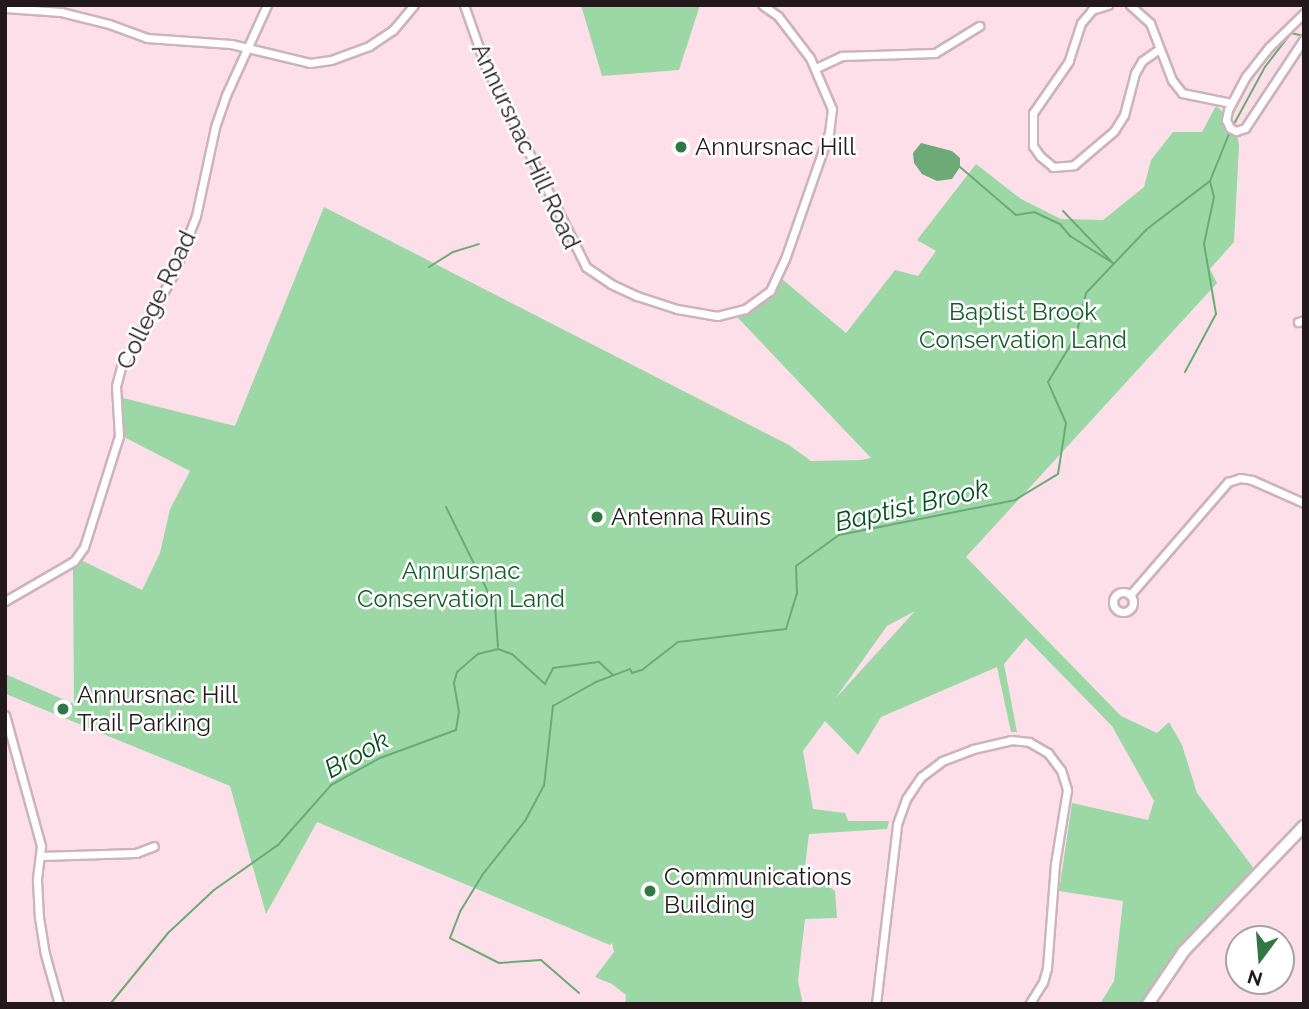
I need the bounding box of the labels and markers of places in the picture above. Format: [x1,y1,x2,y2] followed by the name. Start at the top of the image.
[695,133,856,161] place label: Annursnac Hill
[673,139,689,155] marker: Annursnac Hill
[611,503,771,531] place label: Antenna Ruins
[589,509,605,525] marker: Antenna Ruins
[77,681,238,737] place label: Annursnac Hill Trail Parking
[55,701,71,717] marker: Annursnac Hill Trail Parking
[664,863,852,919] place label: Communications Building
[642,883,658,899] marker: Communications Building

